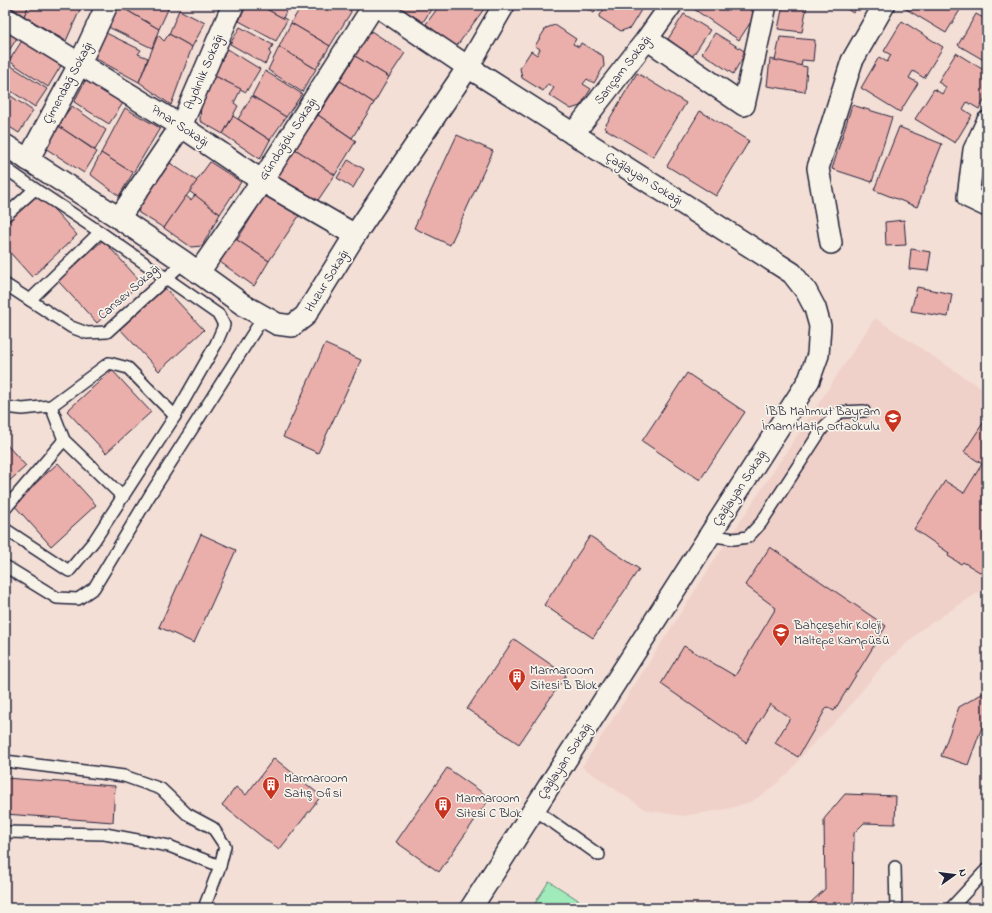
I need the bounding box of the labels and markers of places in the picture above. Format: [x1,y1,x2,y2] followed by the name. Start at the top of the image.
[762,402,880,436] place label: İBB Mahmut Bayram İmam Hatip Ortaokulu
[883,408,903,433] school or university icon: İBB Mahmut Bayram İmam Hatip Ortaokulu
[793,616,889,650] place label: Bahçeşehir Koleji Maltepe Kampüsü
[771,622,791,647] school or university icon: Bahçeşehir Koleji Maltepe Kampüsü
[530,661,598,695] place label: Marmaroom Sitesi B Blok
[507,667,527,692] building icon: Marmaroom Sitesi B Blok
[284,769,348,803] place label: Marmaroom Satış Ofisi
[261,775,281,800] building icon: Marmaroom Satış Ofisi
[456,789,522,823] place label: Marmaroom Sitesi C Blok
[433,795,453,820] building icon: Marmaroom Sitesi C Blok

